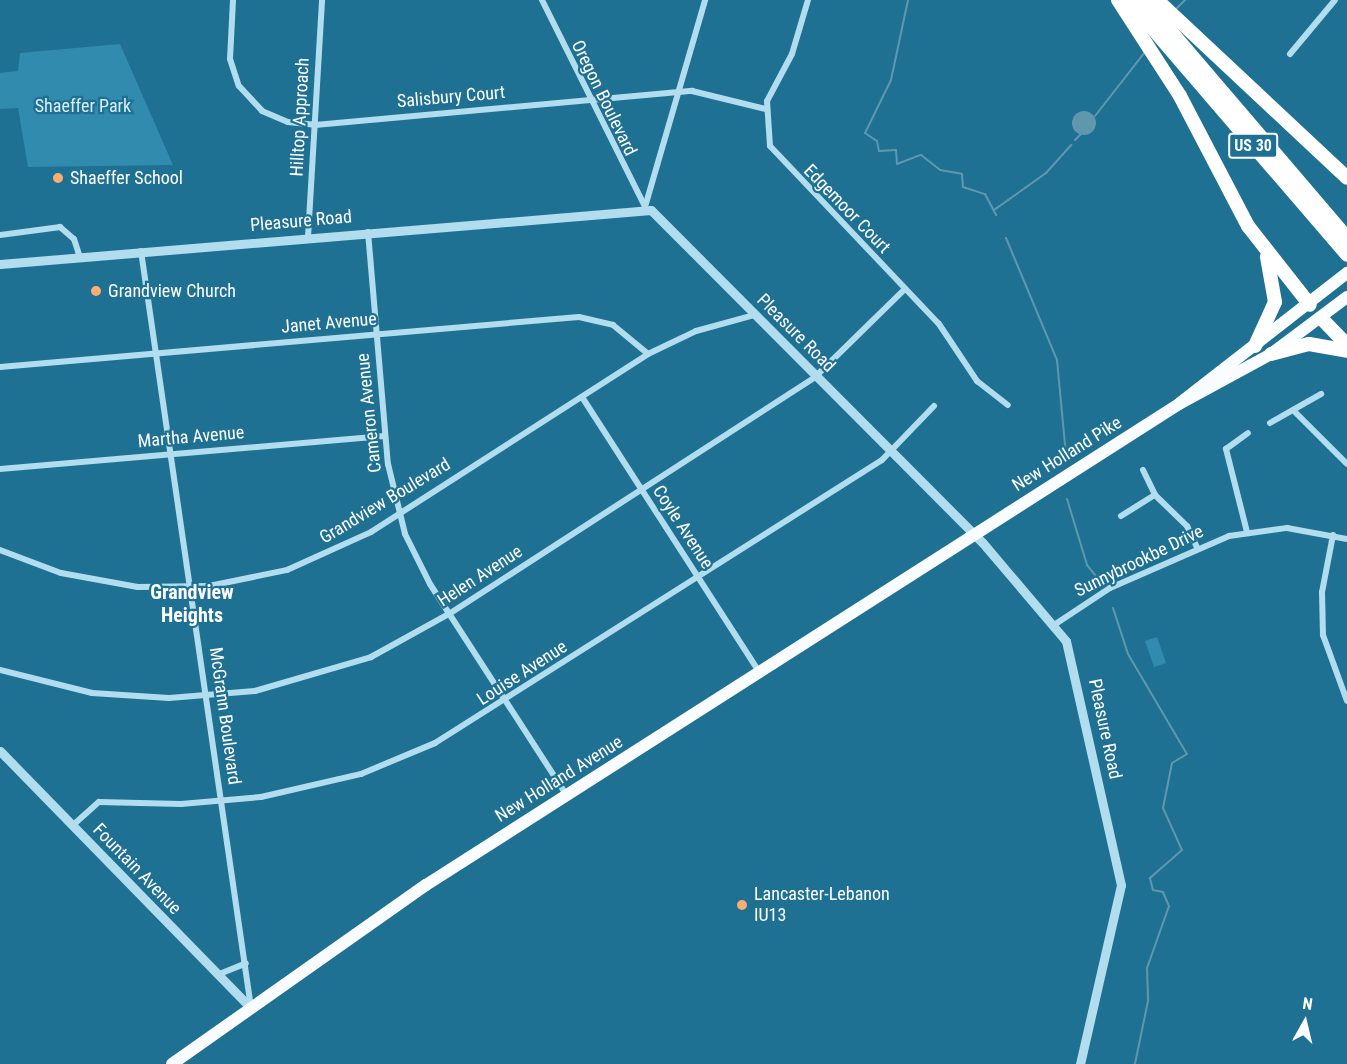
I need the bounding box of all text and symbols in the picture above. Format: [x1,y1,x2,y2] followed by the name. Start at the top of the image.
[567,37,641,159] street label: Oregon Boulevard
[286,57,314,177] street label: Hilltop Approach
[396,82,506,112] street label: Salisbury Court
[35,95,131,117] park label: Shaeffer Park
[1228,133,1278,159] road number: US 30
[799,160,895,258] street label: Edgemoor Court
[70,167,183,189] place label: Shaeffer School
[51,171,65,185] marker: Shaeffer School
[249,206,353,236] street label: Pleasure Road
[108,280,236,302] place label: Grandview Church
[89,284,103,298] marker: Grandview Church
[752,289,840,377] street label: Pleasure Road
[280,308,378,338] street label: Janet Avenue
[352,352,386,474] street label: Cameron Avenue
[1008,412,1126,496] street label: New Holland Pike
[137,422,245,452] street label: Martha Avenue
[316,453,454,549] street label: Grandview Boulevard
[648,481,718,573] street label: Coyle Avenue
[1071,520,1207,602] street label: Sunnybrookbe Drive
[434,541,526,611] street label: Helen Avenue
[150,580,234,627] district label: Grandview Heights
[473,636,571,710] street label: Louise Avenue
[205,646,245,786] street label: McGrann Boulevard
[1084,677,1126,781] street label: Pleasure Road
[491,731,627,827] street label: New Holland Avenue
[88,819,186,919] street label: Fountain Avenue
[754,884,890,926] place label: Lancaster-Lebanon IU13
[735,898,749,912] marker: Lancaster-Lebanon IU13
[1275,992,1335,1052] north arrow
[1301,994,1314,1014] text: N

